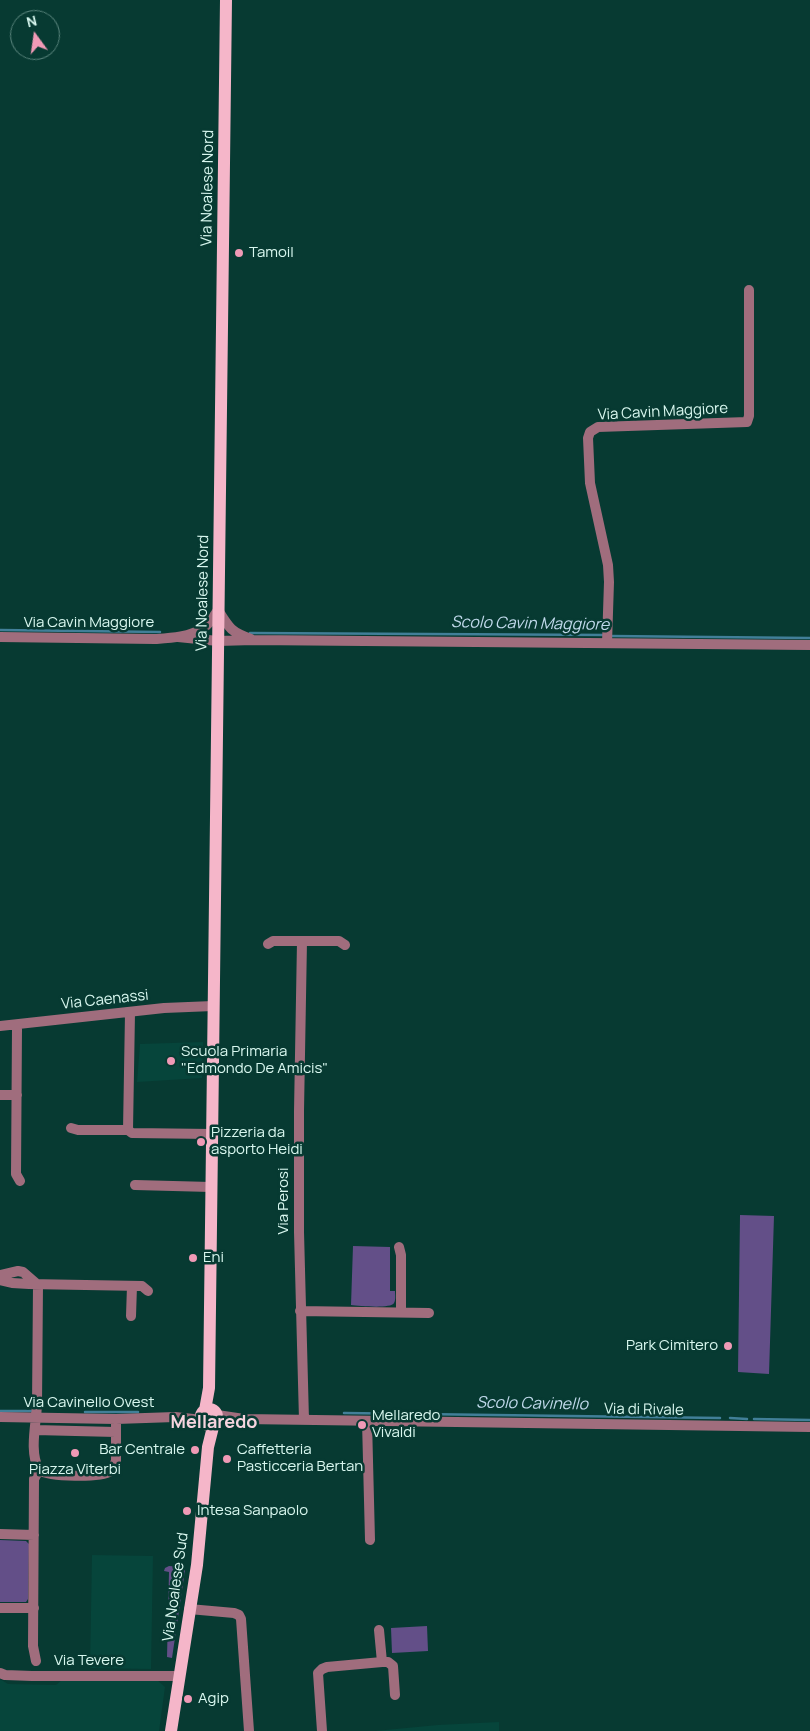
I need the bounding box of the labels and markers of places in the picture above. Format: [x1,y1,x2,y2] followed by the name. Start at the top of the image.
[249,244,294,262] place label: Tamoil
[233,247,245,259] marker: Tamoil
[181,1043,328,1078] place label: Scuola Primaria "Edmondo De Amicis"
[165,1055,177,1067] marker: Scuola Primaria "Edmondo De Amicis"
[211,1124,303,1159] place label: Pizzeria da asporto Heidi
[195,1136,207,1148] marker: Pizzeria da asporto Heidi
[203,1249,224,1267] place label: Eni
[187,1252,199,1264] marker: Eni
[626,1337,718,1355] place label: Park Cimitero
[722,1340,734,1352] marker: Park Cimitero
[372,1407,440,1442] place label: Mellaredo Vivaldi
[356,1419,368,1431] marker: Mellaredo Vivaldi
[99,1441,185,1459] place label: Bar Centrale
[237,1441,363,1476] place label: Caffetteria Pasticceria Bertan
[189,1444,201,1456] marker: Bar Centrale
[69,1447,81,1459] marker: Piazza Viterbi
[221,1453,233,1465] marker: Caffetteria Pasticceria Bertan
[29,1461,121,1479] place label: Piazza Viterbi
[197,1502,308,1520] place label: Intesa Sanpaolo
[181,1505,193,1517] marker: Intesa Sanpaolo
[198,1690,229,1708] place label: Agip
[182,1693,194,1705] marker: Agip

